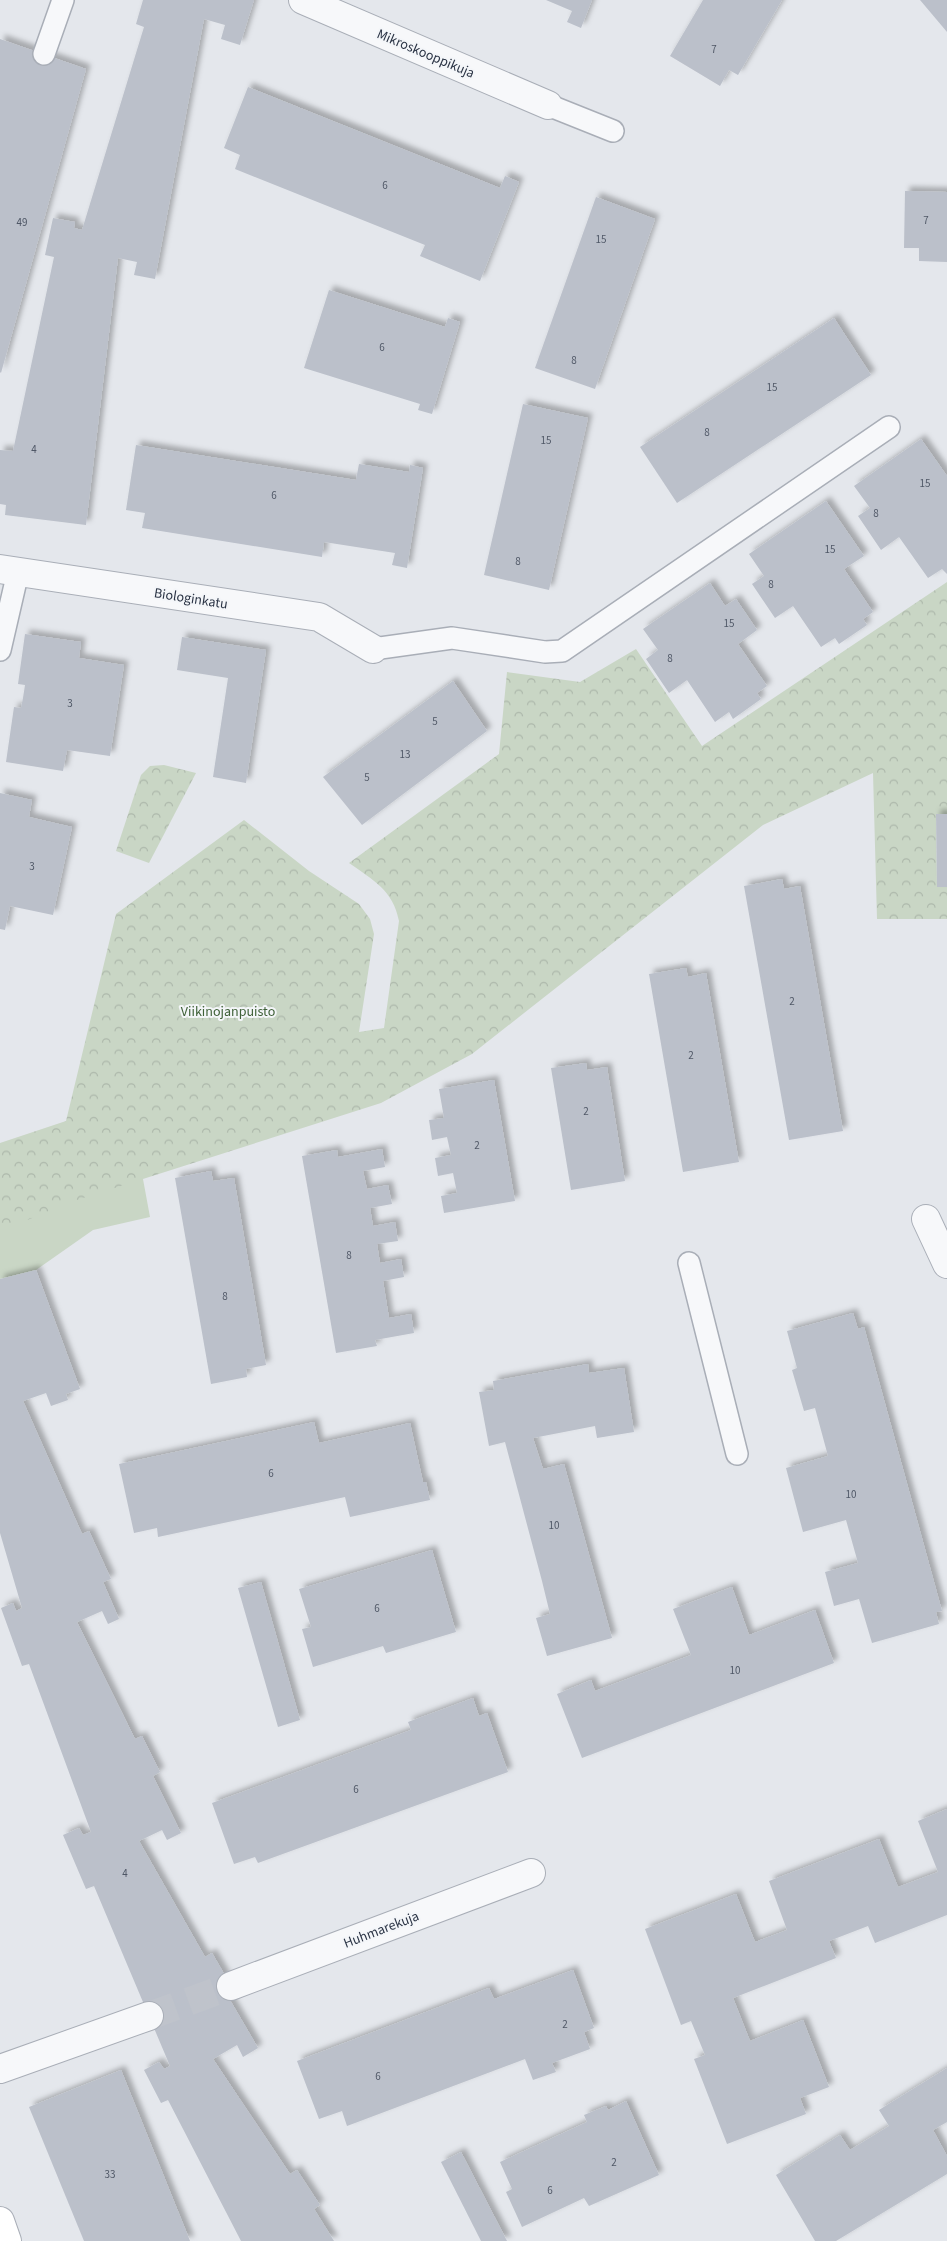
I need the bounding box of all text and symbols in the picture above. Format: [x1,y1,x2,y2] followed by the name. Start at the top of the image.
[374,24,478,84] street label: Mikroskooppikuja
[711,42,717,57] house number: 7
[382,178,388,193] house number: 6
[923,213,929,228] house number: 7
[17,215,27,230] house number: 49
[596,232,606,247] house number: 15
[379,340,385,355] house number: 6
[571,353,577,368] house number: 8
[767,380,777,395] house number: 15
[704,425,710,440] house number: 8
[541,433,551,448] house number: 15
[31,442,37,457] house number: 4
[920,476,930,491] house number: 15
[271,488,277,503] house number: 6
[873,506,879,521] house number: 8
[825,542,835,557] house number: 15
[515,554,521,569] house number: 8
[768,577,774,592] house number: 8
[152,583,229,615] street label: Biologinkatu
[724,616,734,631] house number: 15
[667,651,673,666] house number: 8
[67,696,73,711] house number: 3
[432,714,438,729] house number: 5
[400,747,410,762] house number: 13
[364,770,370,785] house number: 5
[29,859,35,874] house number: 3
[789,994,795,1009] house number: 2
[181,1002,275,1022] park label: Viikinojanpuisto
[688,1048,694,1063] house number: 2
[583,1104,589,1119] house number: 2
[474,1138,480,1153] house number: 2
[346,1248,352,1263] house number: 8
[222,1289,228,1304] house number: 8
[268,1466,274,1481] house number: 6
[846,1487,856,1502] house number: 10
[549,1518,559,1533] house number: 10
[374,1601,380,1616] house number: 6
[730,1663,740,1678] house number: 10
[353,1782,359,1797] house number: 6
[122,1866,128,1881] house number: 4
[341,1906,422,1954] street label: Huhmarekuja
[562,2017,568,2032] house number: 2
[375,2069,381,2084] house number: 6
[611,2155,617,2170] house number: 2
[105,2167,115,2182] house number: 33
[547,2183,553,2198] house number: 6

